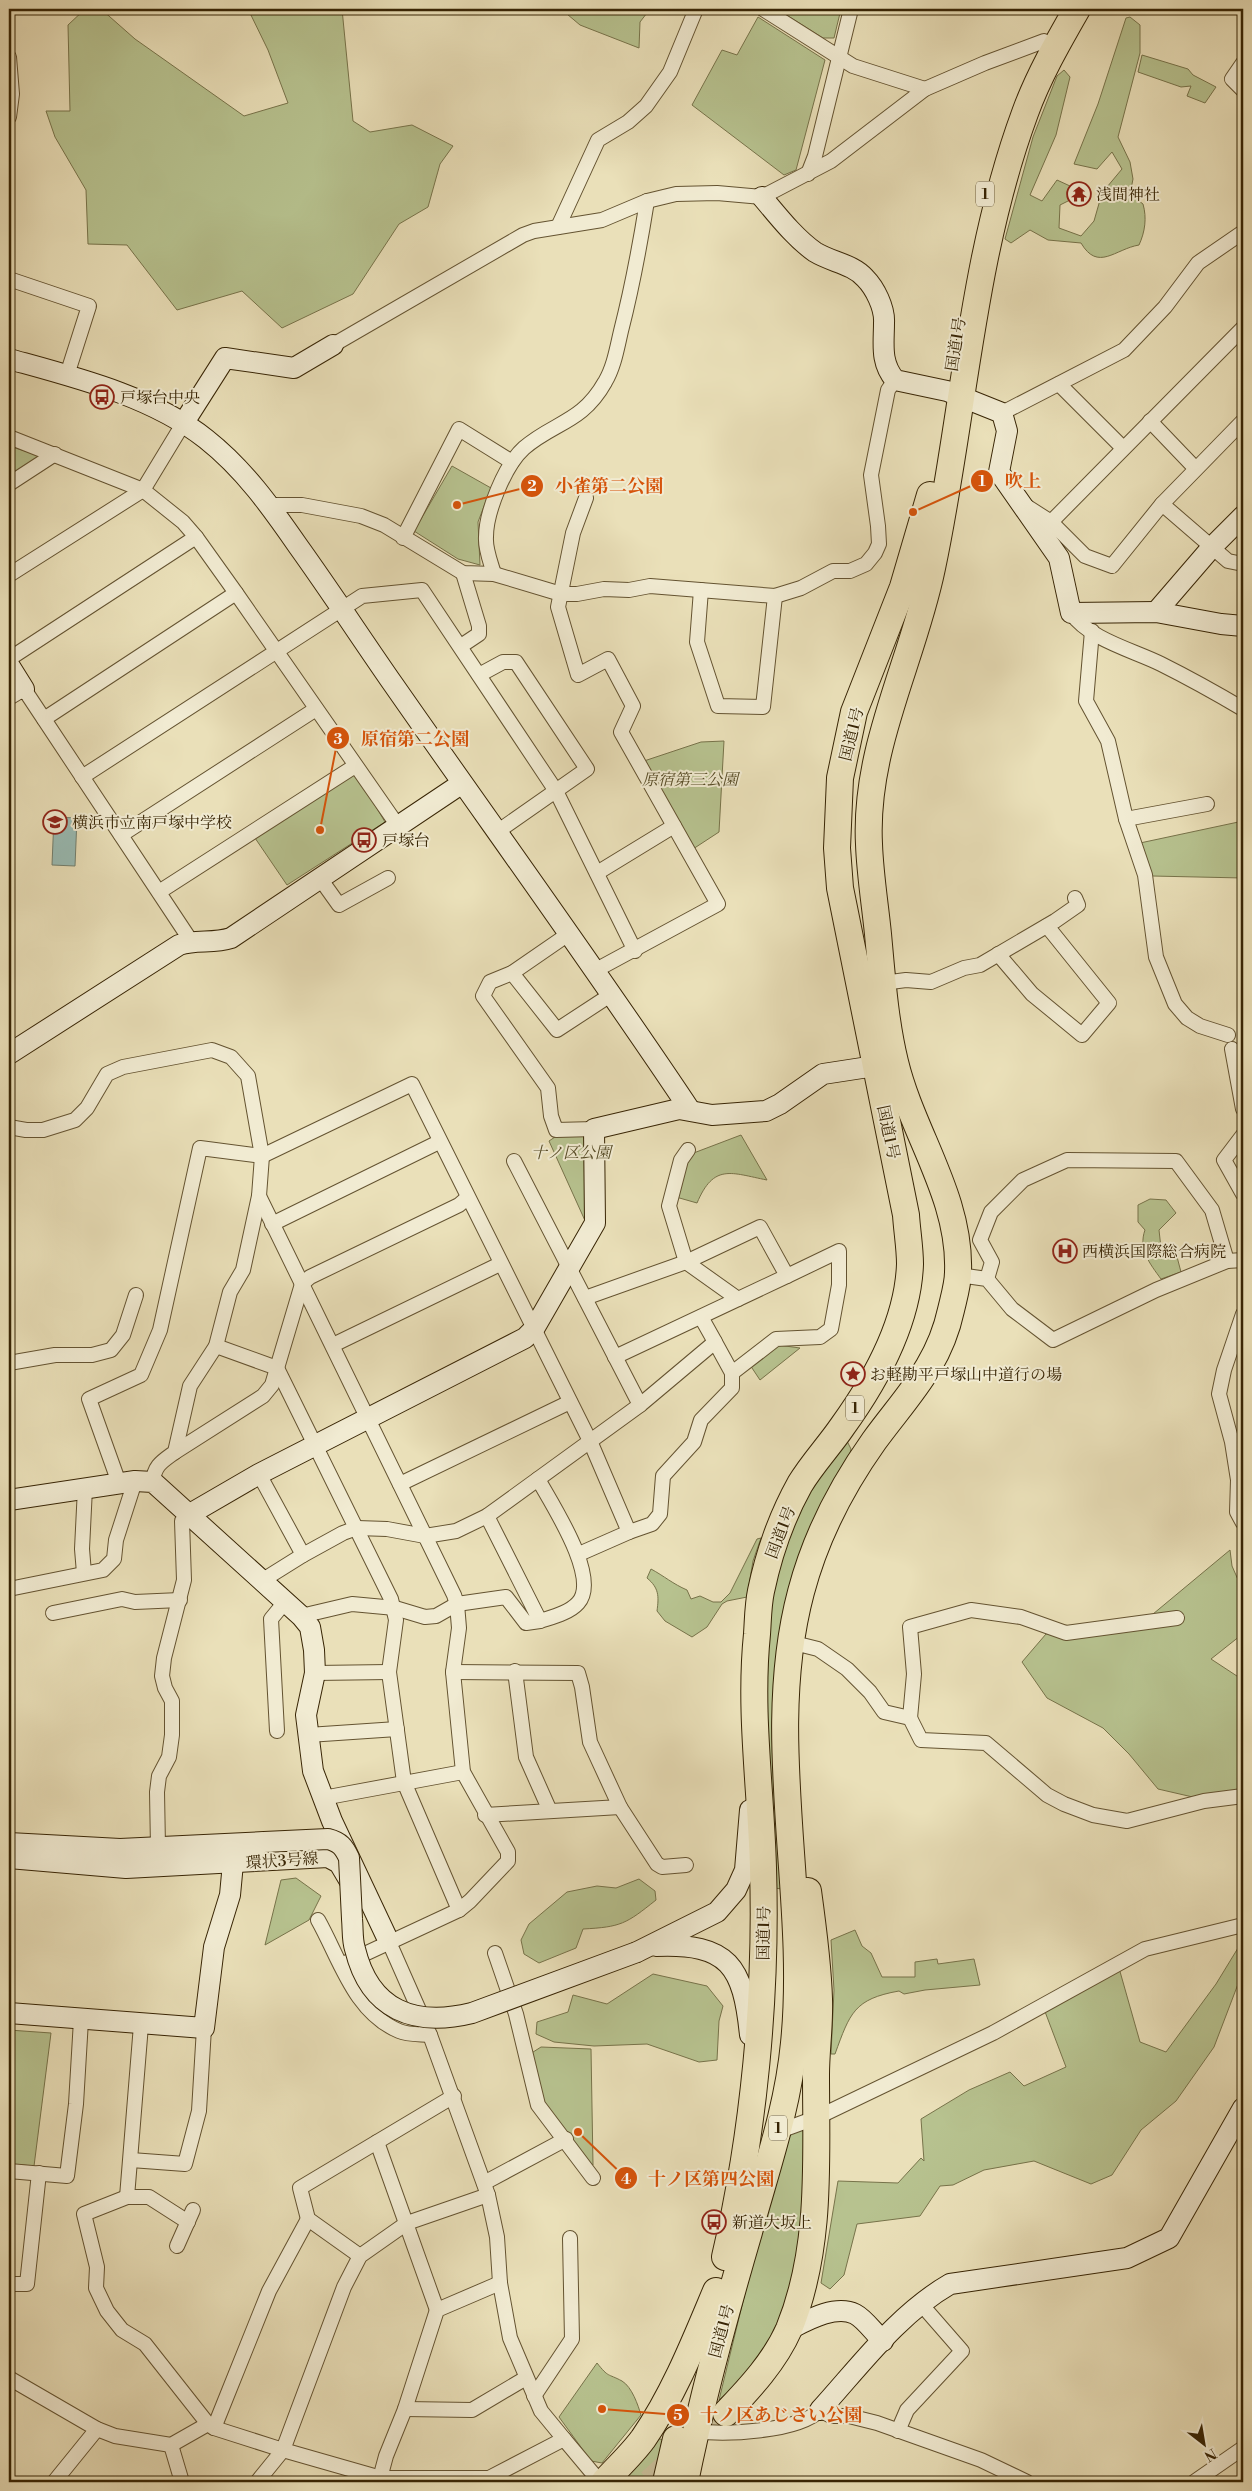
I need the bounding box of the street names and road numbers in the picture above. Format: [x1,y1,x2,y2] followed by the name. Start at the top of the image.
[976,182,994,206] road number: 1
[942,315,970,373] street label: 国道1号
[836,705,868,763] street label: 国道1号
[873,1103,904,1161] street label: 国道1号
[846,1396,864,1420] road number: 1
[762,1503,800,1562] street label: 国道1号
[245,1848,319,1874] street label: 環状3号線
[754,1905,774,1961] street label: 国道1号
[769,2116,787,2140] road number: 1
[705,2302,739,2360] street label: 国道1号

